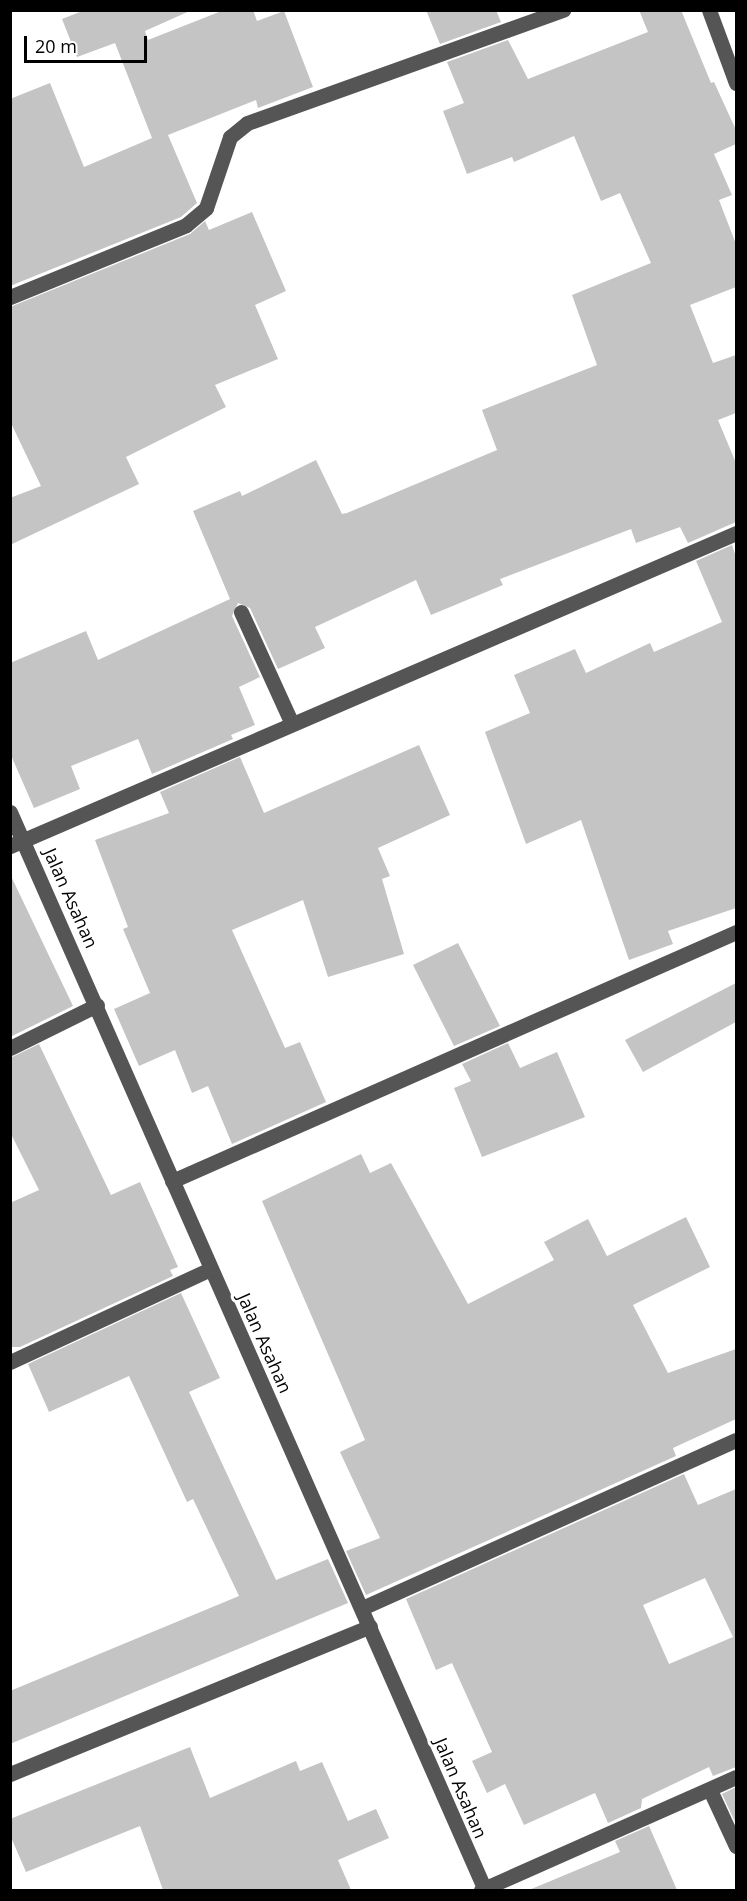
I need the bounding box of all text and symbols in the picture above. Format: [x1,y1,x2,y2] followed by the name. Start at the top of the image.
[27,24,150,62] scale bar
[35,34,77,58] text: 20 m
[39,845,103,951] street label: Jalan Asahan
[233,1290,297,1396] street label: Jalan Asahan
[430,1734,492,1842] street label: Jalan Asahan

